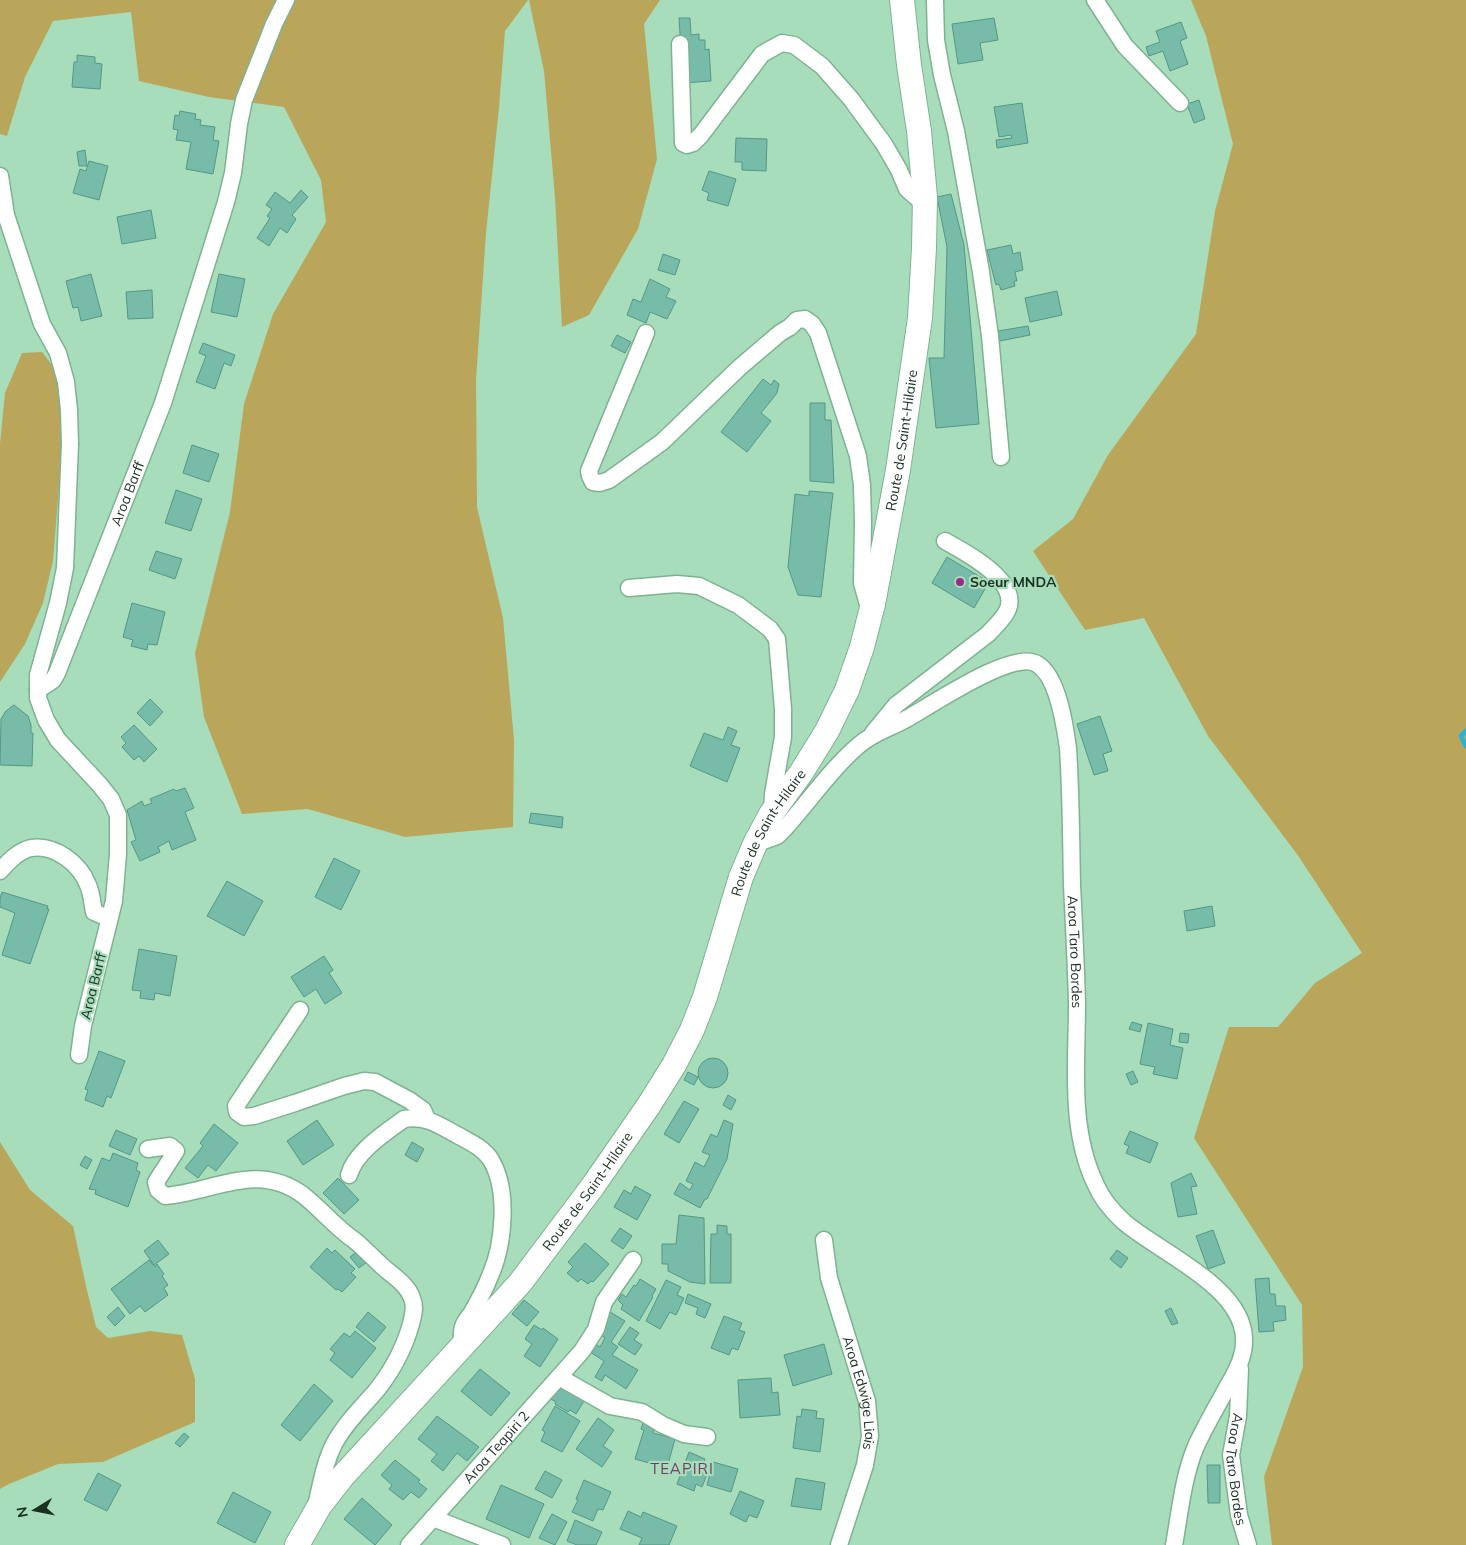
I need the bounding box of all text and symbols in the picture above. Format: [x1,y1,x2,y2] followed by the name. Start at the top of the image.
[882,369,921,512] street label: Route de Saint-Hilaire
[107,458,148,528] street label: Aroa Barff
[970,573,1057,591] place label: Soeur MNDA
[954,576,966,588] marker: Soeur MNDA
[727,766,810,898] street label: Route de Saint-Hilaire
[1064,895,1086,1008] street label: Aroa Taro Bordes
[76,951,110,1021] street label: Aroa Barff
[538,1128,637,1254] street label: Route de Saint-Hilaire
[838,1334,879,1452] street label: Aroa Edwige Liais
[459,1407,533,1487] street label: Aroa Teapiri 2
[1222,1412,1251,1528] street label: Aroa Taro Bordes
[650,1459,714,1478] district label: TEAPIRI
[10,1485,60,1535] north arrow
[12,1505,32,1519] text: N

